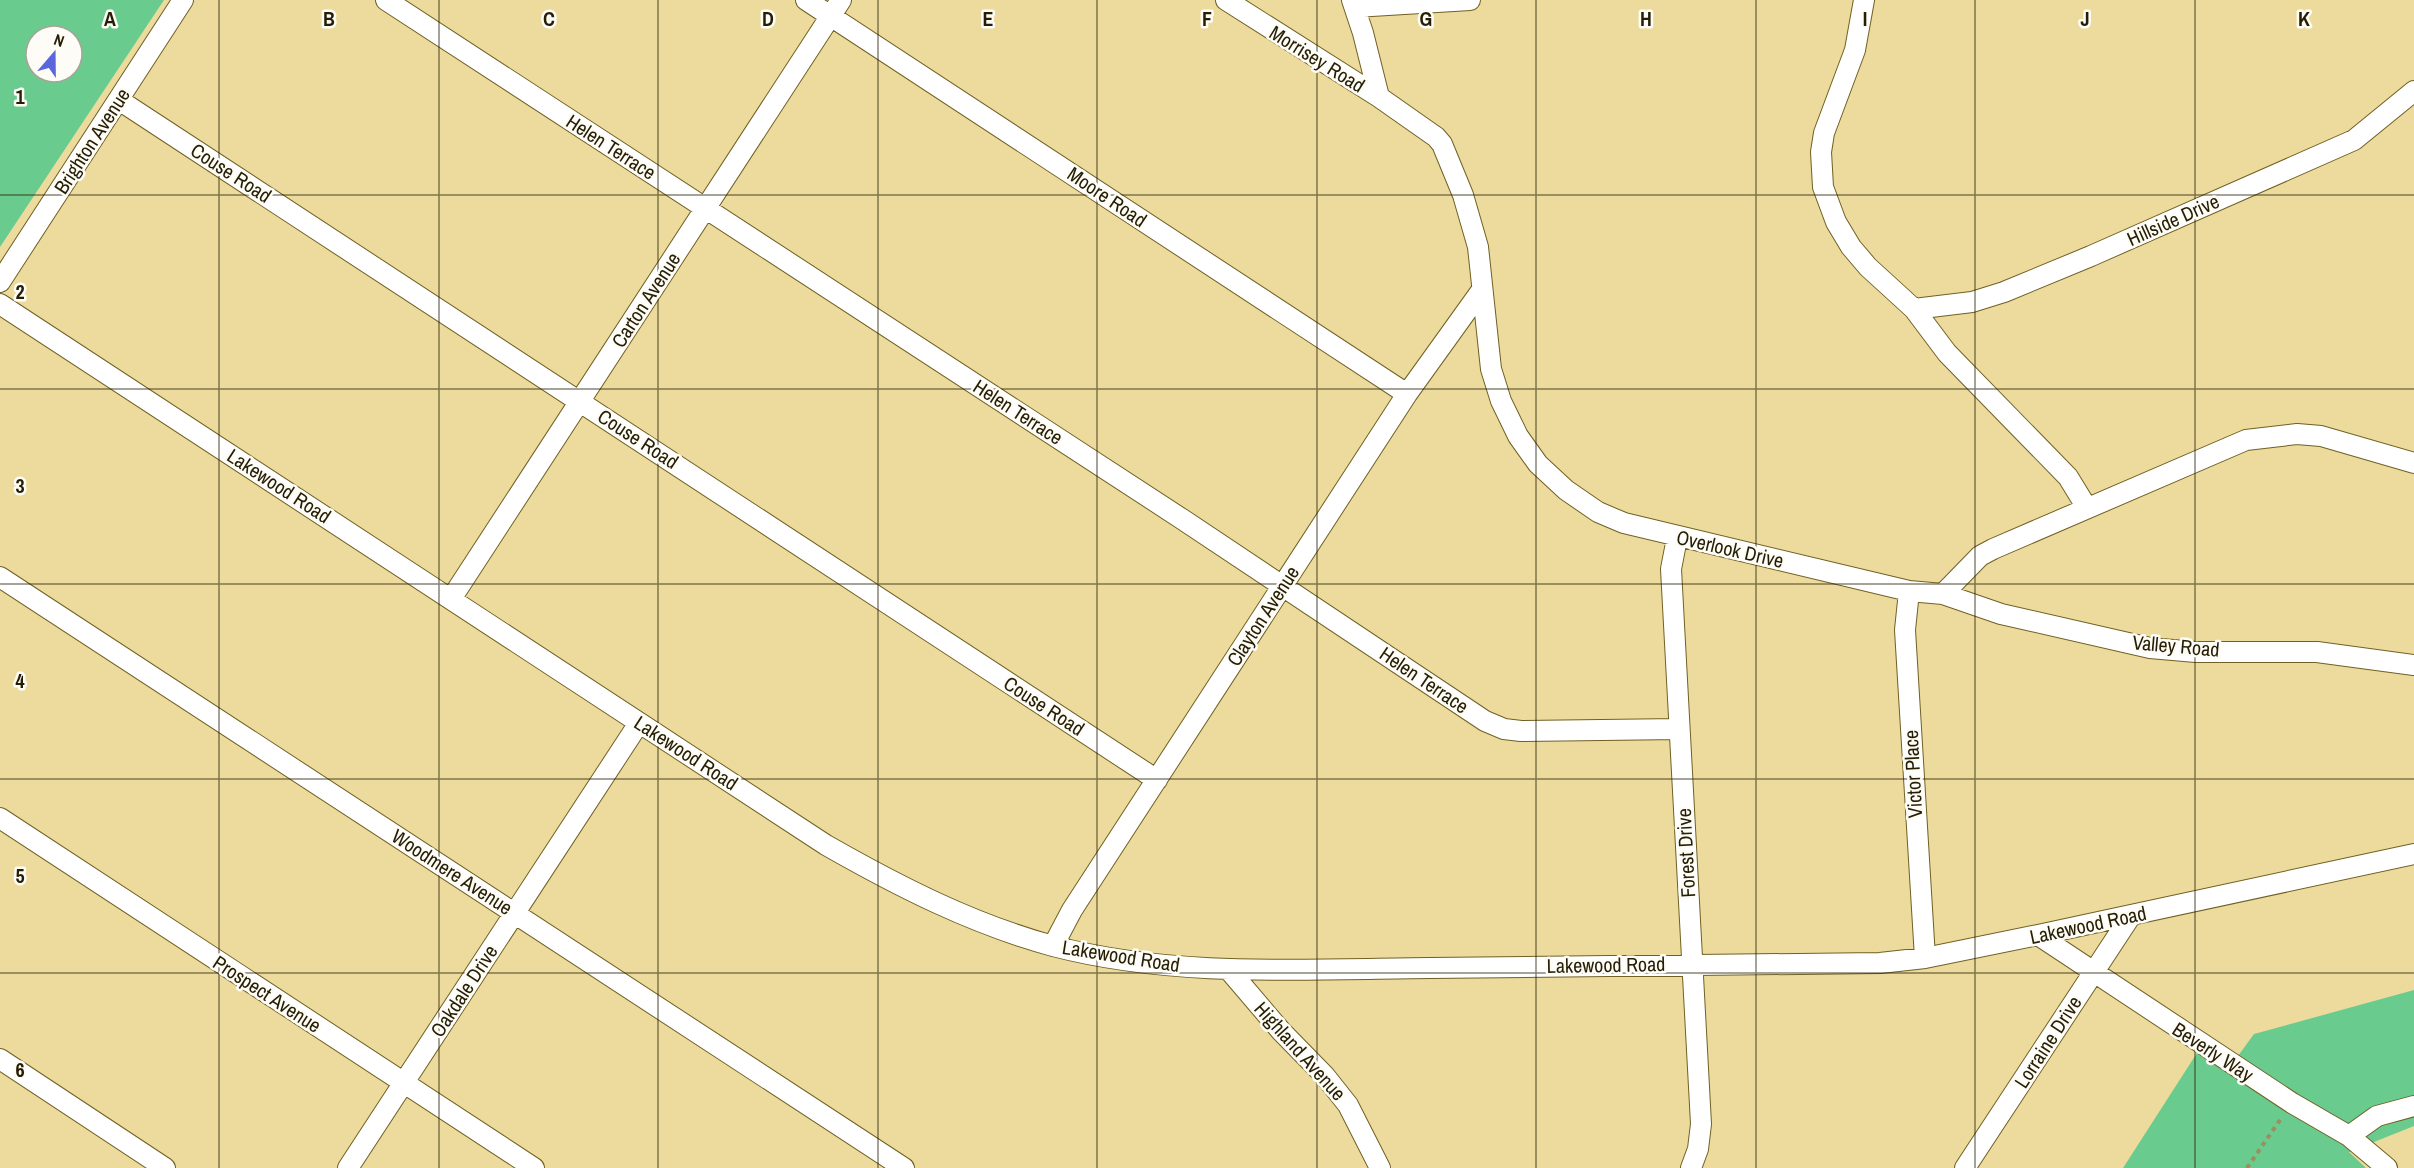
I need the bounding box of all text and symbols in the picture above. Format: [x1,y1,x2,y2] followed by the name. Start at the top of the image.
[104,5,116,32] text: A
[323,5,335,32] text: B
[543,5,555,32] text: C
[762,5,774,32] text: D
[983,5,994,32] text: E
[1202,5,1212,32] text: F
[1420,5,1432,32] text: G
[1640,5,1652,32] text: H
[1863,5,1867,32] text: I
[2080,5,2090,32] text: J
[2298,5,2310,32] text: K
[1265,19,1370,99] street label: Morrisey Road
[24,24,84,84] north arrow
[51,28,67,52] text: N
[15,83,25,110] text: 1
[47,83,136,199] street label: Brighton Avenue
[561,108,661,186] street label: Helen Terrace
[186,136,277,209] street label: Couse Road
[1062,160,1152,233] street label: Moore Road
[2122,187,2223,252] street label: Hillside Drive
[605,247,686,352] street label: Carton Avenue
[15,278,25,305] text: 2
[968,373,1068,451] street label: Helen Terrace
[593,402,684,475] street label: Couse Road
[222,442,336,529] street label: Lakewood Road
[15,472,25,499] text: 3
[1674,523,1786,574] street label: Overlook Drive
[1220,560,1305,671] street label: Clayton Avenue
[2131,628,2221,663] street label: Valley Road
[1375,640,1474,719] street label: Helen Terrace
[15,667,25,694] text: 4
[999,669,1090,742] street label: Couse Road
[629,709,743,796] street label: Lakewood Road
[1897,729,1928,819] street label: Victor Place
[1670,808,1701,898] street label: Forest Drive
[387,822,518,921] street label: Woodmere Avenue
[15,862,25,889] text: 5
[2027,899,2149,950] street label: Lakewood Road
[1060,933,1182,978] street label: Lakewood Road
[424,939,503,1042] street label: Oakdale Drive
[208,949,327,1039] street label: Prospect Avenue
[1546,950,1665,979] street label: Lakewood Road
[2008,990,2087,1093] street label: Lorraine Drive
[1249,995,1352,1106] street label: Highland Avenue
[2168,1015,2260,1088] street label: Beverly Way
[15,1056,25,1083] text: 6

